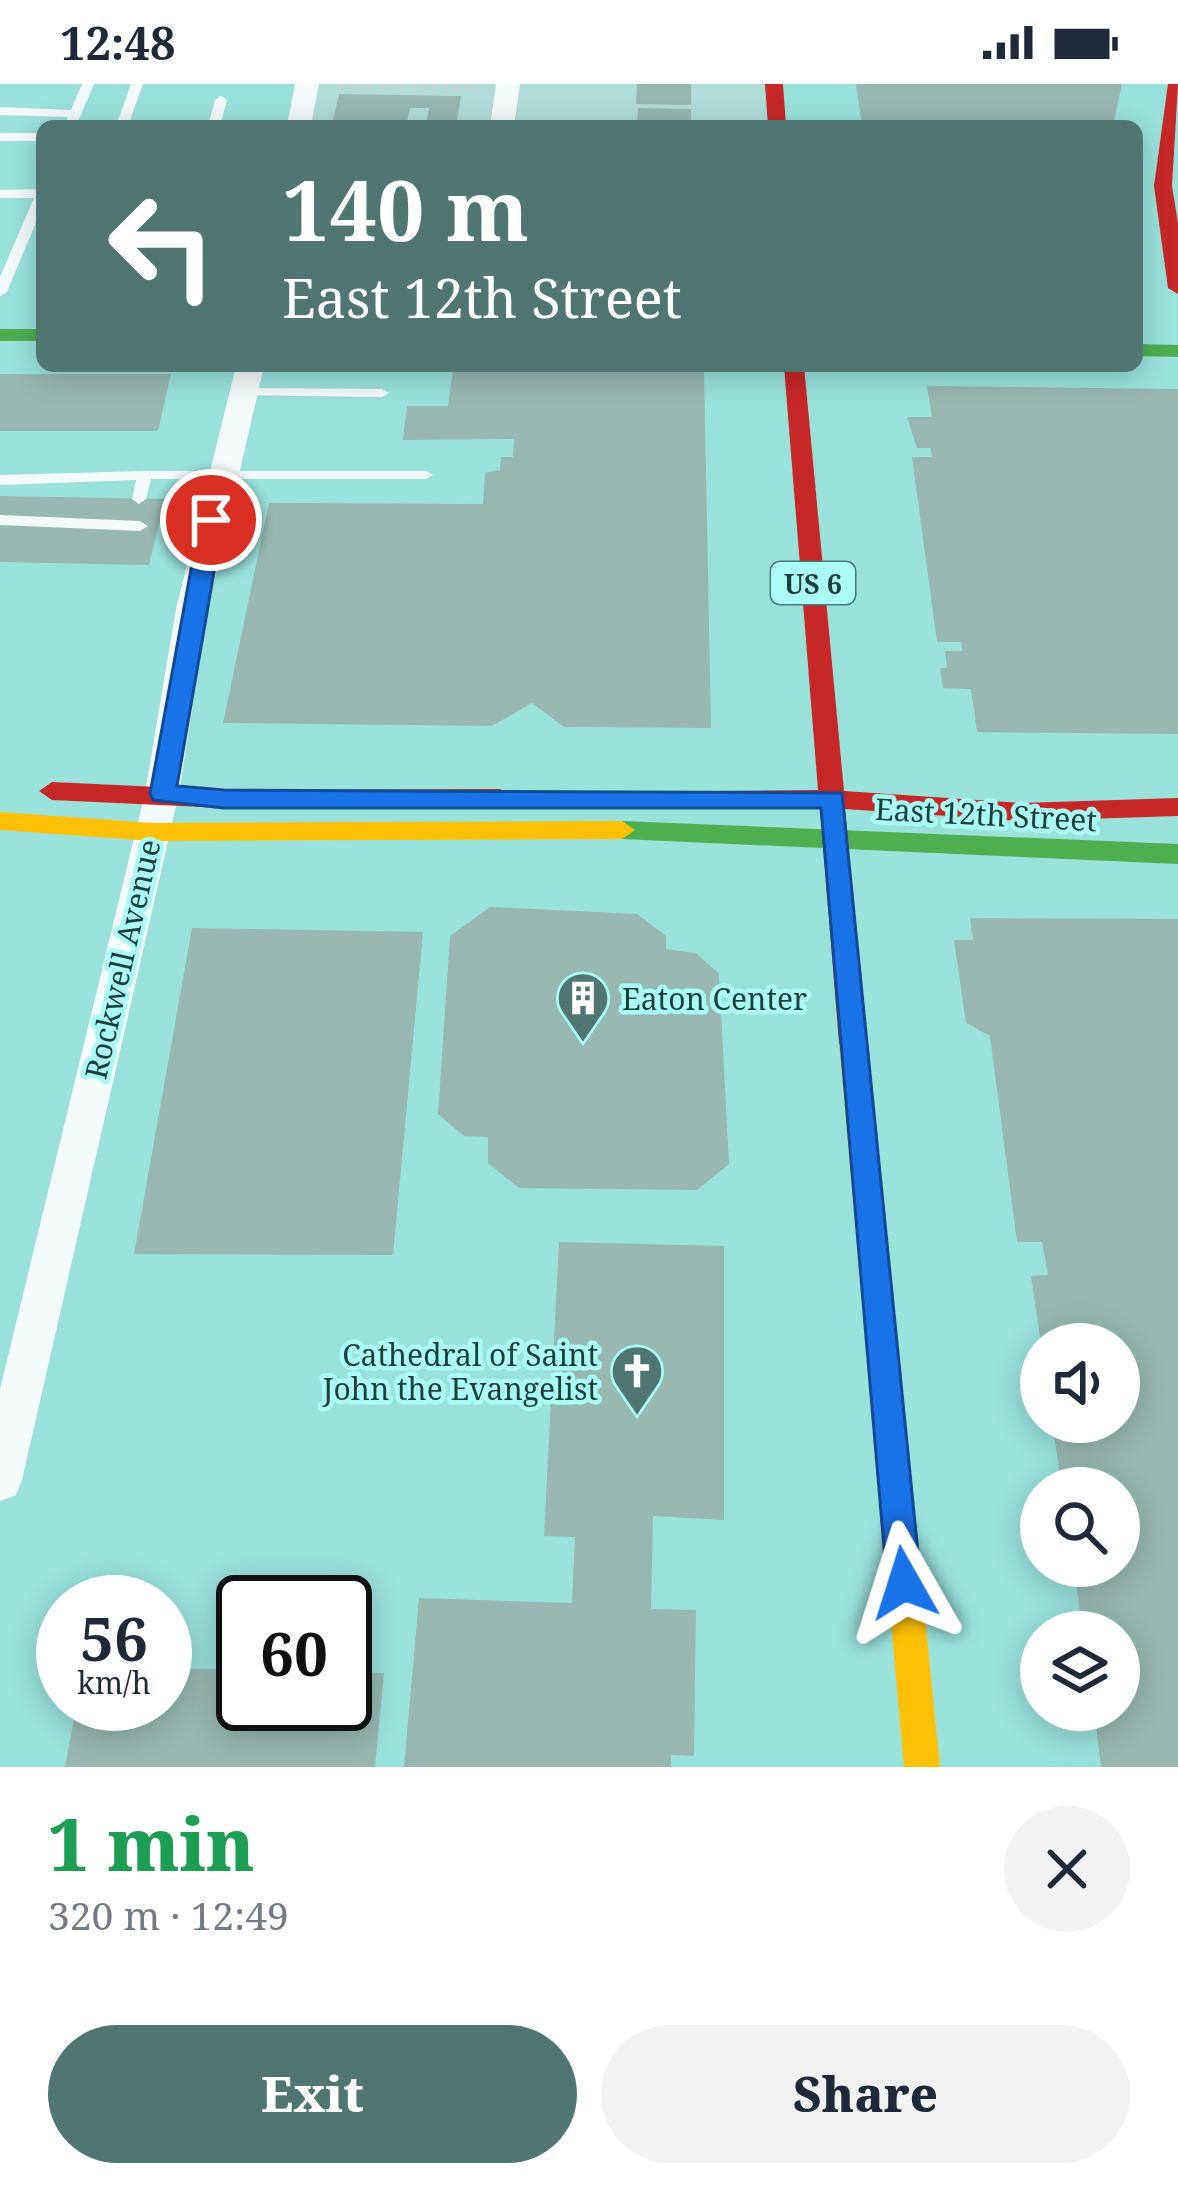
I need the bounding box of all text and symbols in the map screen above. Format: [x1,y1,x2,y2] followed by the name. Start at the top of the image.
[60,12,175,73] text: 12:48
[282,151,529,266] text: 140 m
[84,168,240,324] icon: left
[282,260,682,334] text: East 12th Street
[160,469,262,571] pin
[178,487,244,553] icon: arrive
[771,562,855,604] road number: US 6
[874,788,1098,840] street label: East 12th Street
[74,835,170,1083] street label: Rockwell Avenue
[555,970,611,1044] building icon: Eaton Center
[622,978,807,1019] place label: Eaton Center
[1020,1323,1140,1731] map controls
[1020,1323,1140,1443] button: sound
[322,1334,598,1409] place label: Cathedral of Saint John the Evangelist
[609,1343,665,1417] church icon: Cathedral of Saint John the Evangelist
[1020,1467,1140,1587] button: search
[841,1520,967,1646] position arrow
[216,1575,372,1731] speed limit sign: 60
[80,1597,148,1679] text: 56
[1020,1611,1140,1731] button: layers
[77,1662,151,1703] text: km/h
[48,1794,255,1892] text: 1 min
[1004,1806,1130,1932] button: close
[48,1888,289,1941] text: 320 m · 12:49
[48,2025,577,2163] button: Exit
[601,2025,1130,2163] button: Share

